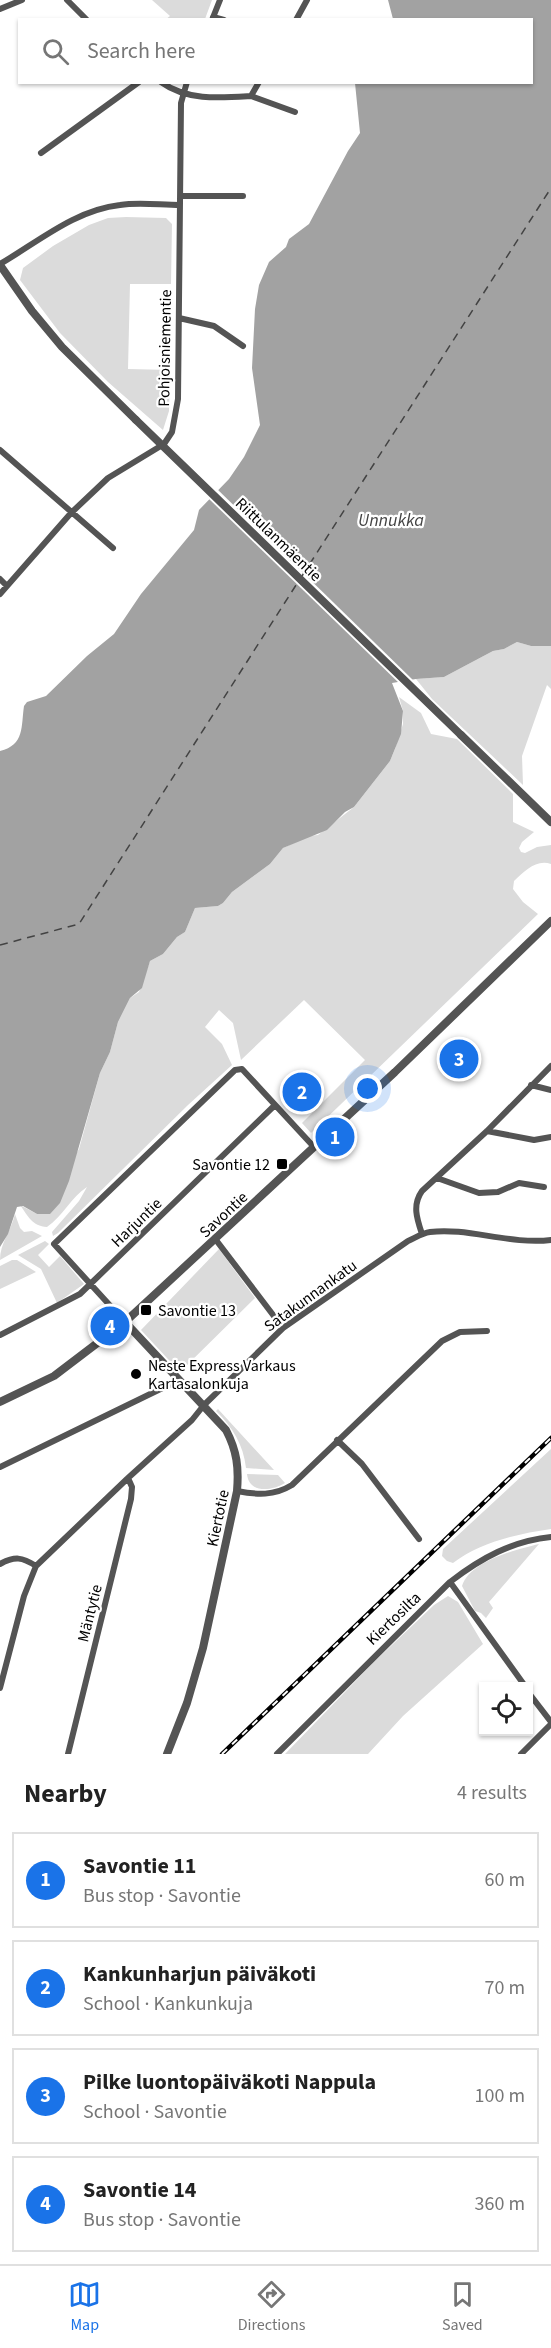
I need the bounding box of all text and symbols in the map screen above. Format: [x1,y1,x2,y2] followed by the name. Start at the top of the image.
[18,18,533,84] search box
[39,35,72,68] icon: search
[87,35,195,67] text: Search here
[153,289,177,407] street label: Pohjoisniementie
[230,493,326,587] street label: Riittulanmäentie
[358,508,424,533] water label: Unnukka
[440,1036,478,1082] pin: 3
[282,1070,322,1114] pin: 2
[353,1074,382,1103] your location
[316,1114,354,1160] pin: 1
[192,1154,270,1176] place label: Savontie 12
[275,1157,289,1171] marker: Savontie 12
[195,1187,253,1243] street label: Savontie
[106,1193,167,1252] street label: Harjuntie
[260,1255,362,1337] street label: Satakunnankatu
[158,1300,236,1322] place label: Savontie 13
[139,1303,153,1317] marker: Savontie 13
[90,1304,130,1348] pin: 4
[148,1355,296,1395] place label: Neste Express Varkaus Kartasalonkuja
[129,1367,143,1381] marker: Neste Express Varkaus Kartasalonkuja
[201,1488,235,1549] street label: Kiertotie
[72,1582,108,1644] street label: Mäntytie
[361,1587,426,1650] street label: Kiertosilta
[479,1682,533,1736] map controls
[479,1682,533,1736] button: locate
[24,1775,107,1812] text: Nearby
[457,1779,527,1807] text: 4 results
[83,1850,196,1882] text: Savontie 11
[40,1866,51,1894] text: 1
[485,1866,525,1894] text: 60 m
[83,1882,241,1910] text: Bus stop · Savontie
[83,1958,316,1990] text: Kankunharjun päiväkoti
[40,1974,51,2002] text: 2
[485,1974,525,2002] text: 70 m
[83,1990,253,2018] text: School · Kankunkuja
[83,2066,376,2098] text: Pilke luontopäiväkoti Nappula
[40,2082,51,2110] text: 3
[475,2082,525,2110] text: 100 m
[83,2098,227,2126] text: School · Savontie
[83,2174,196,2206] text: Savontie 14
[40,2190,51,2218] text: 4
[475,2190,525,2218] text: 360 m
[83,2206,241,2234] text: Bus stop · Savontie
[68,2278,101,2336] tab: Map
[238,2278,305,2336] tab: Directions
[442,2278,483,2336] tab: Saved

